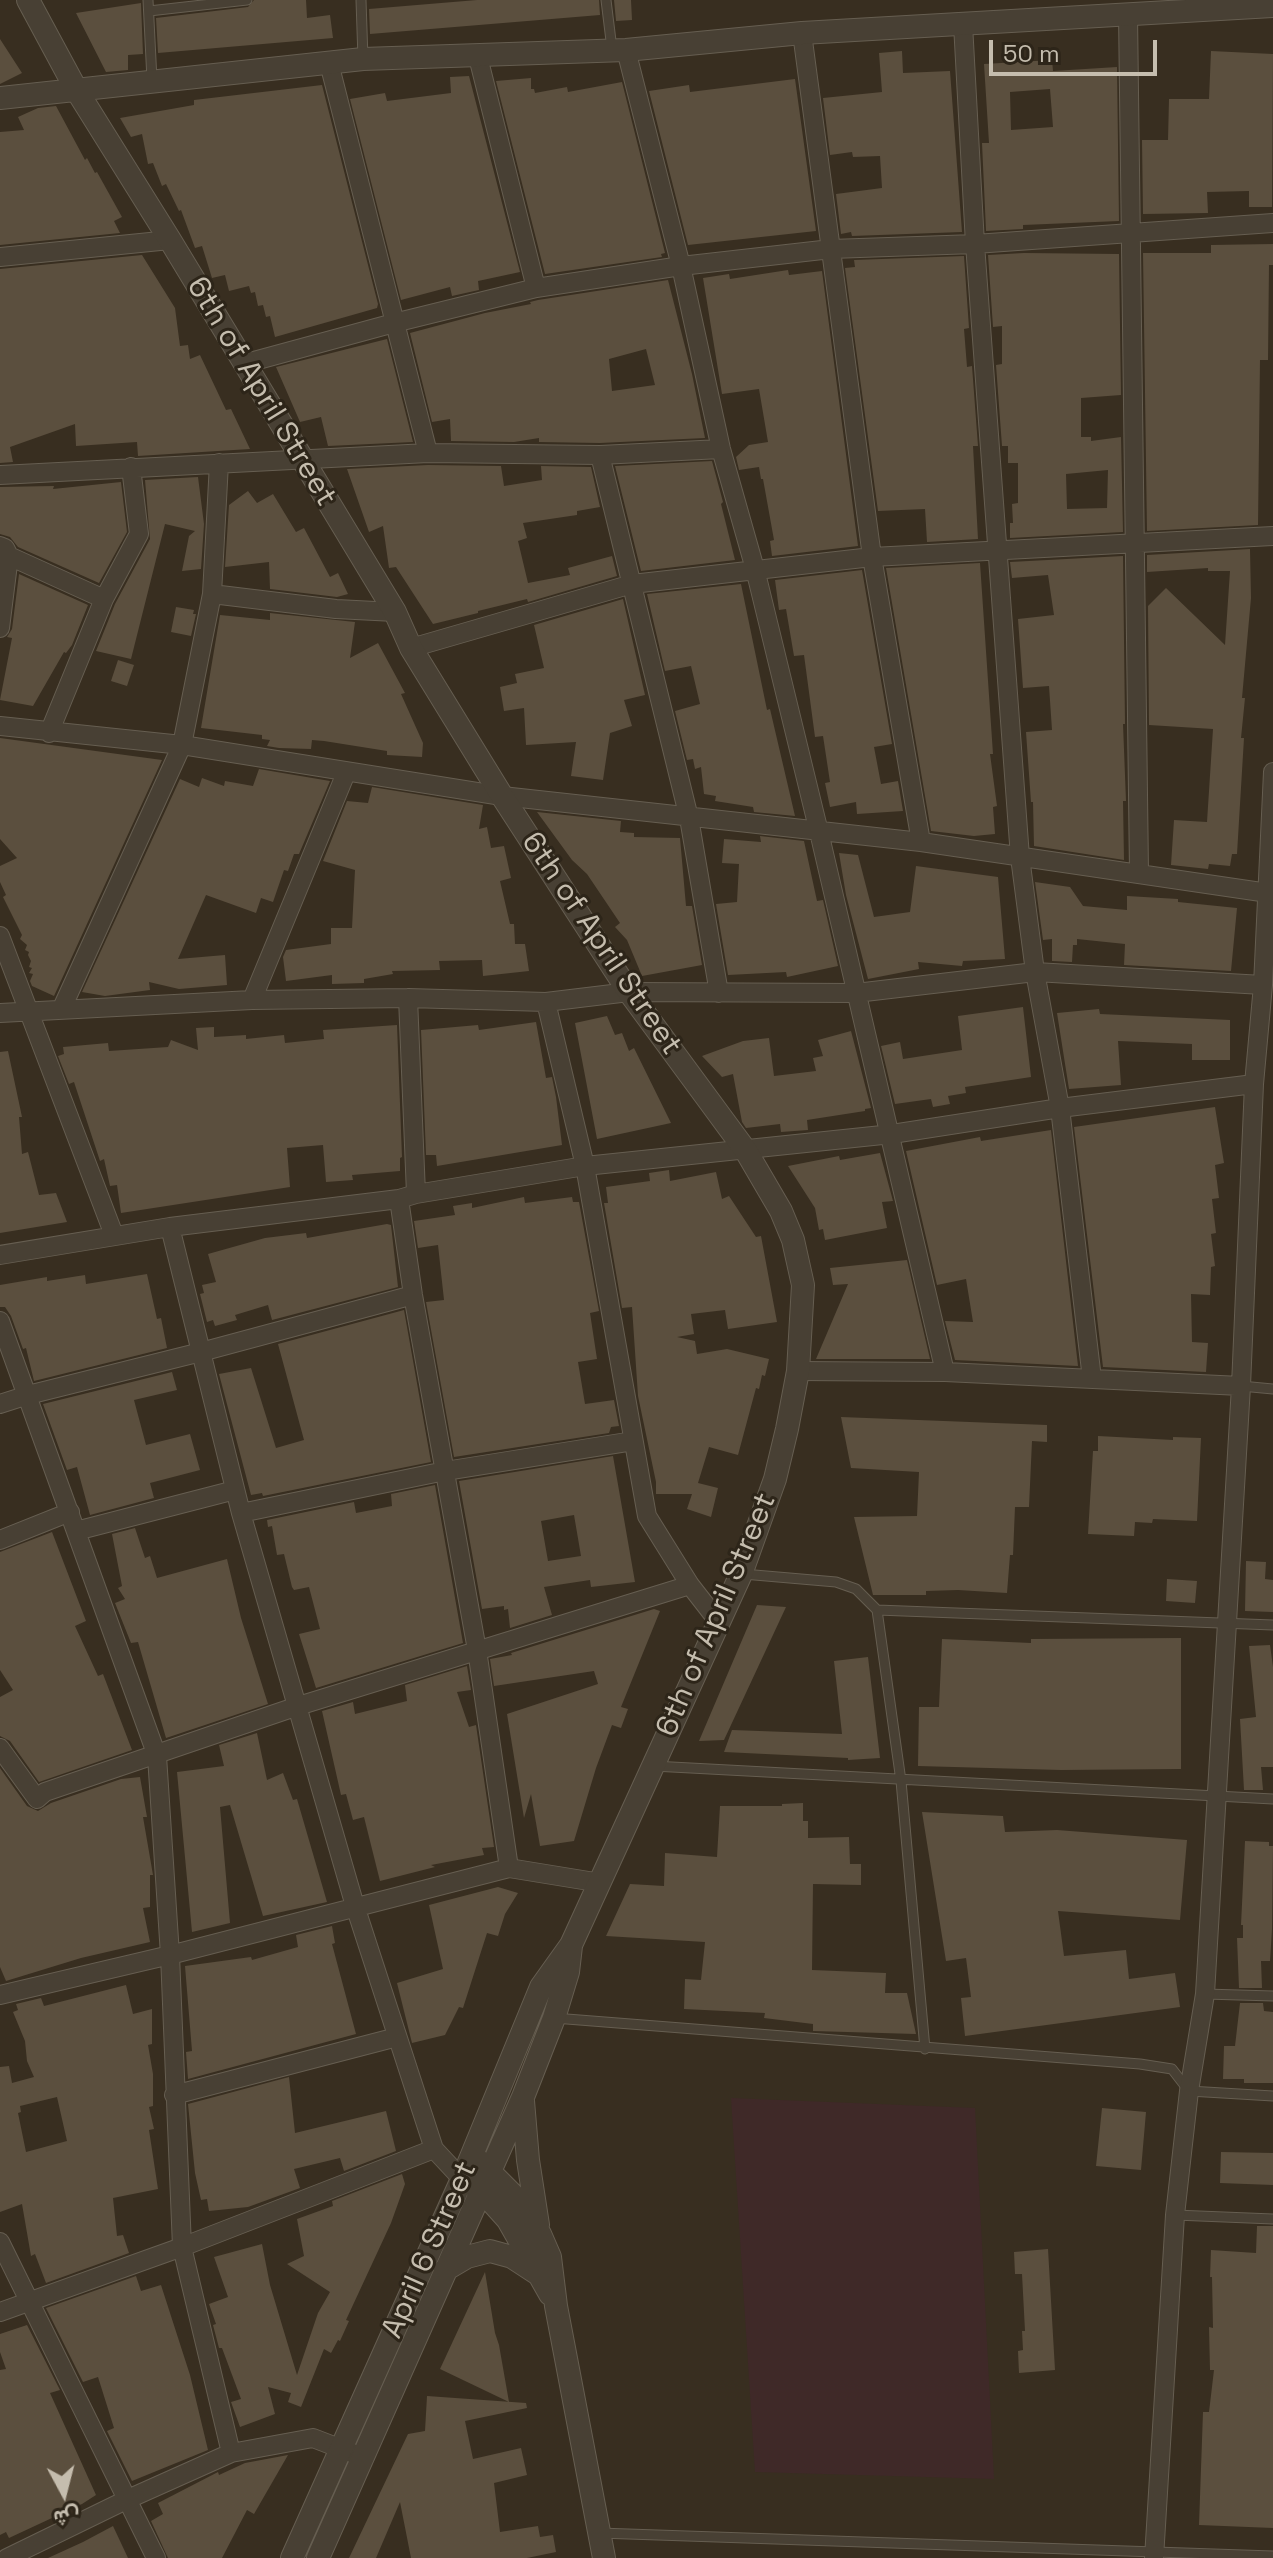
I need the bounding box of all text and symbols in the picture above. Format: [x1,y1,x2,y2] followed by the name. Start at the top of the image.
[993,24,1161,74] scale bar
[1003,38,1060,69] text: 50 m
[178,271,344,513] street label: 6th of April Street
[513,826,689,1062] street label: 6th of April Street
[649,1488,785,1742] street label: 6th of April Street
[375,2156,485,2344] street label: April 6 Street
[24,2454,104,2534] north arrow
[52,2502,82,2533] text: ش

